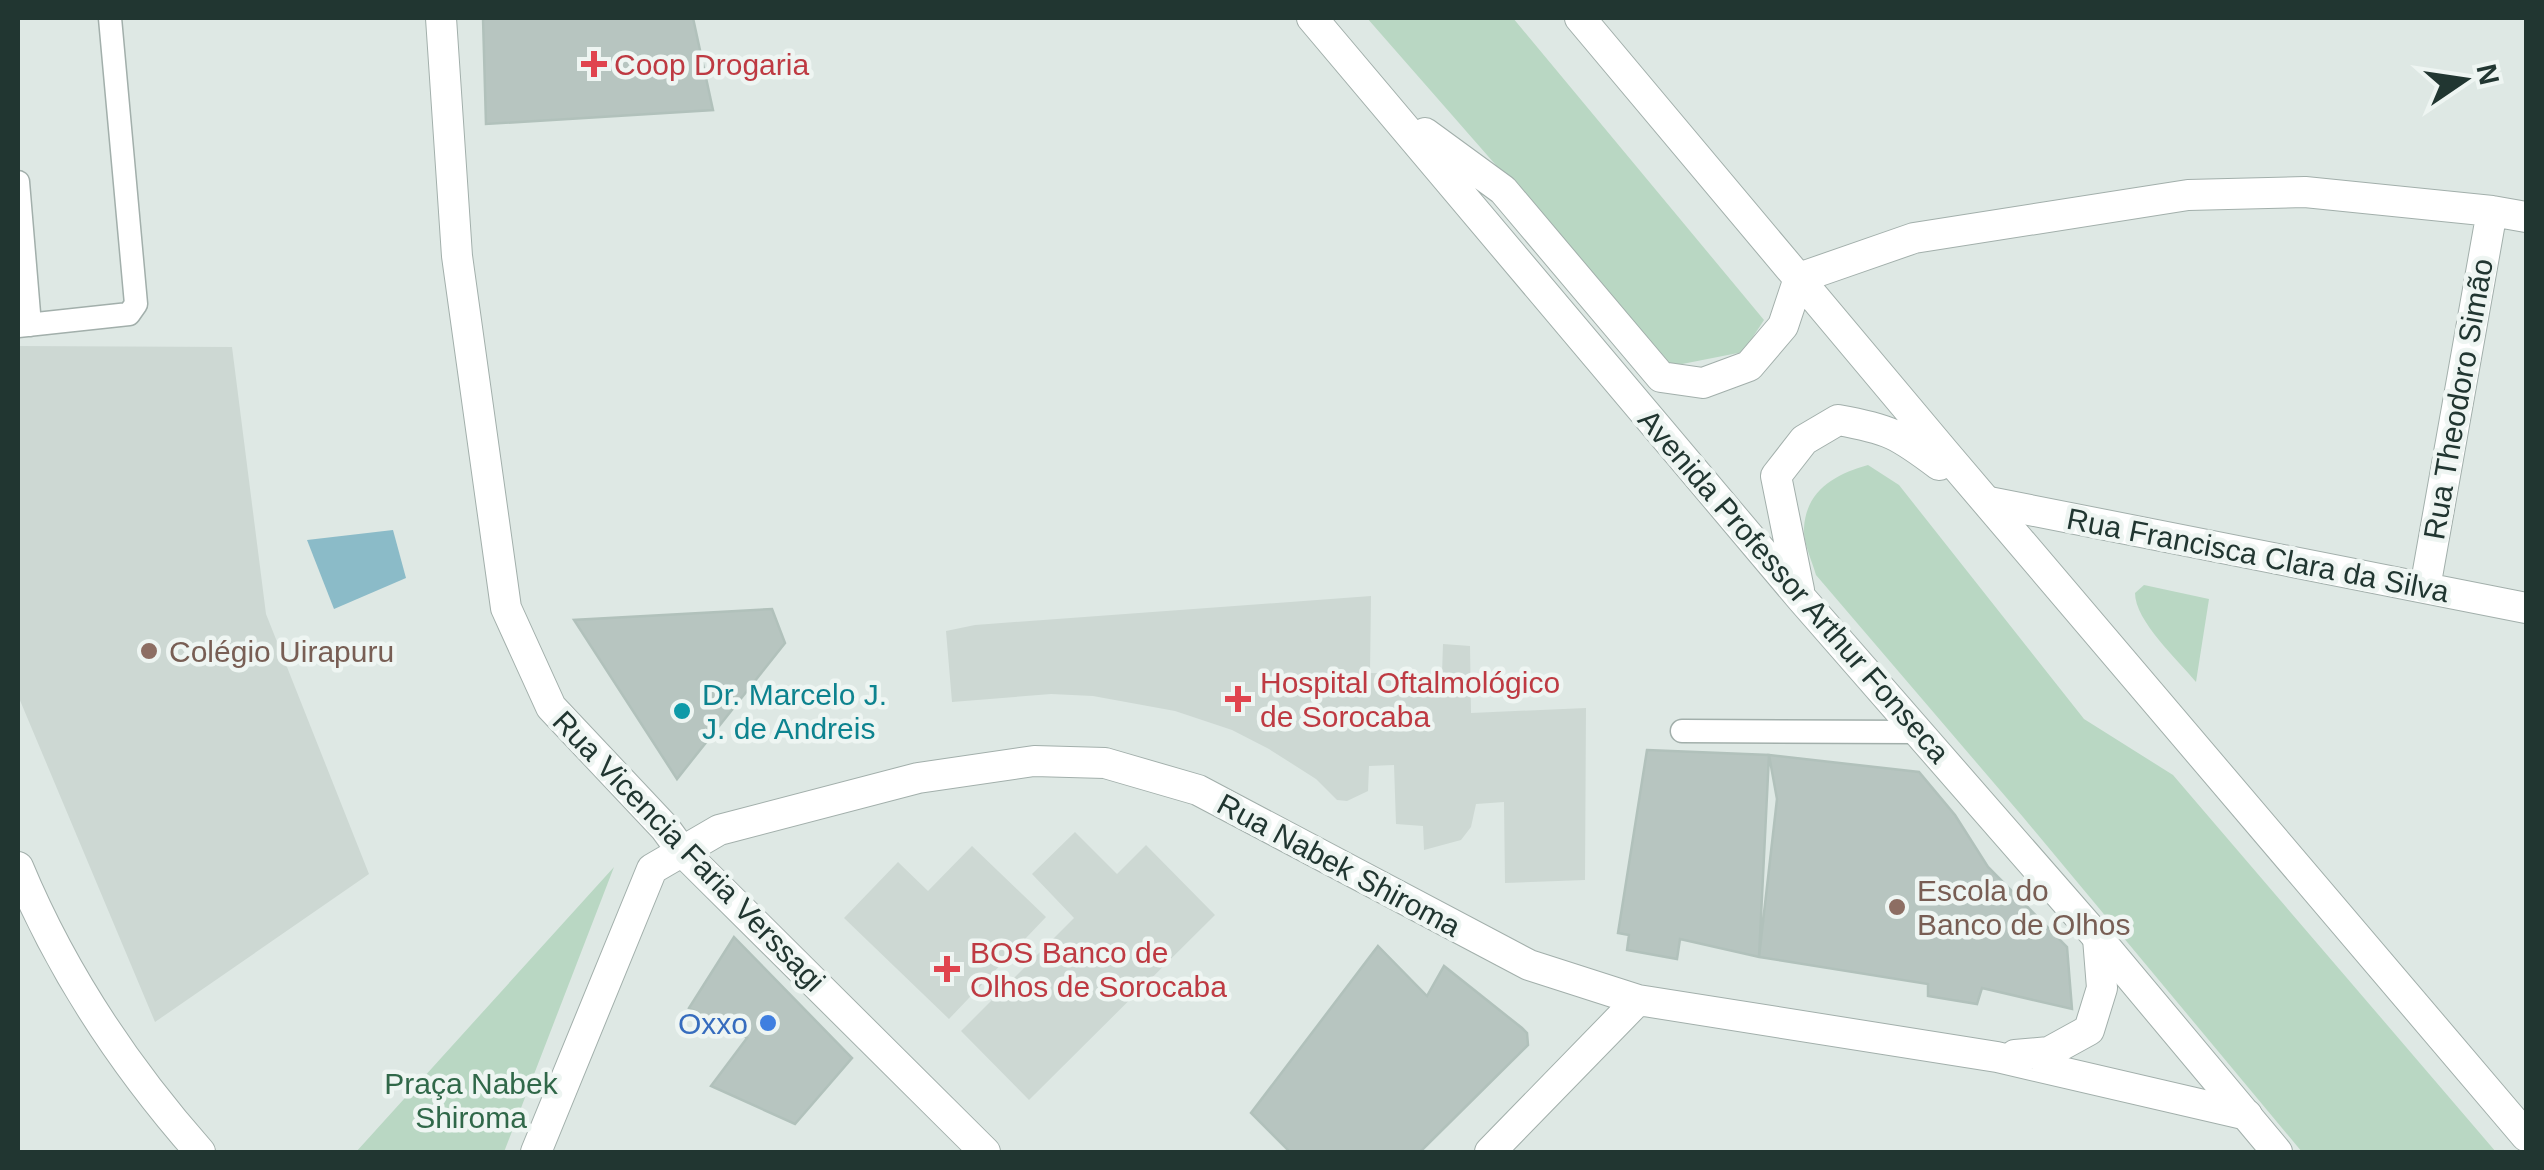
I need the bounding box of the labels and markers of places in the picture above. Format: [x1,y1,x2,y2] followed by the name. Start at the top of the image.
[614,48,809,81] place label: Coop Drogaria
[583,53,605,75] marker: Coop Drogaria
[169,635,394,668] place label: Colégio Uirapuru
[138,640,160,662] marker: Colégio Uirapuru
[1260,666,1560,733] place label: Hospital Oftalmológico de Sorocaba
[702,678,887,745] place label: Dr. Marcelo J. J. de Andreis
[1225,686,1251,712] marker: Hospital Oftalmológico de Sorocaba
[671,700,693,722] marker: Dr. Marcelo J. J. de Andreis
[1917,874,2130,941] place label: Escola do Banco de Olhos
[1886,896,1908,918] marker: Escola do Banco de Olhos
[970,936,1227,1003] place label: BOS Banco de Olhos de Sorocaba
[934,956,960,982] marker: BOS Banco de Olhos de Sorocaba
[678,1007,748,1040] place label: Oxxo
[757,1012,779,1034] marker: Oxxo

